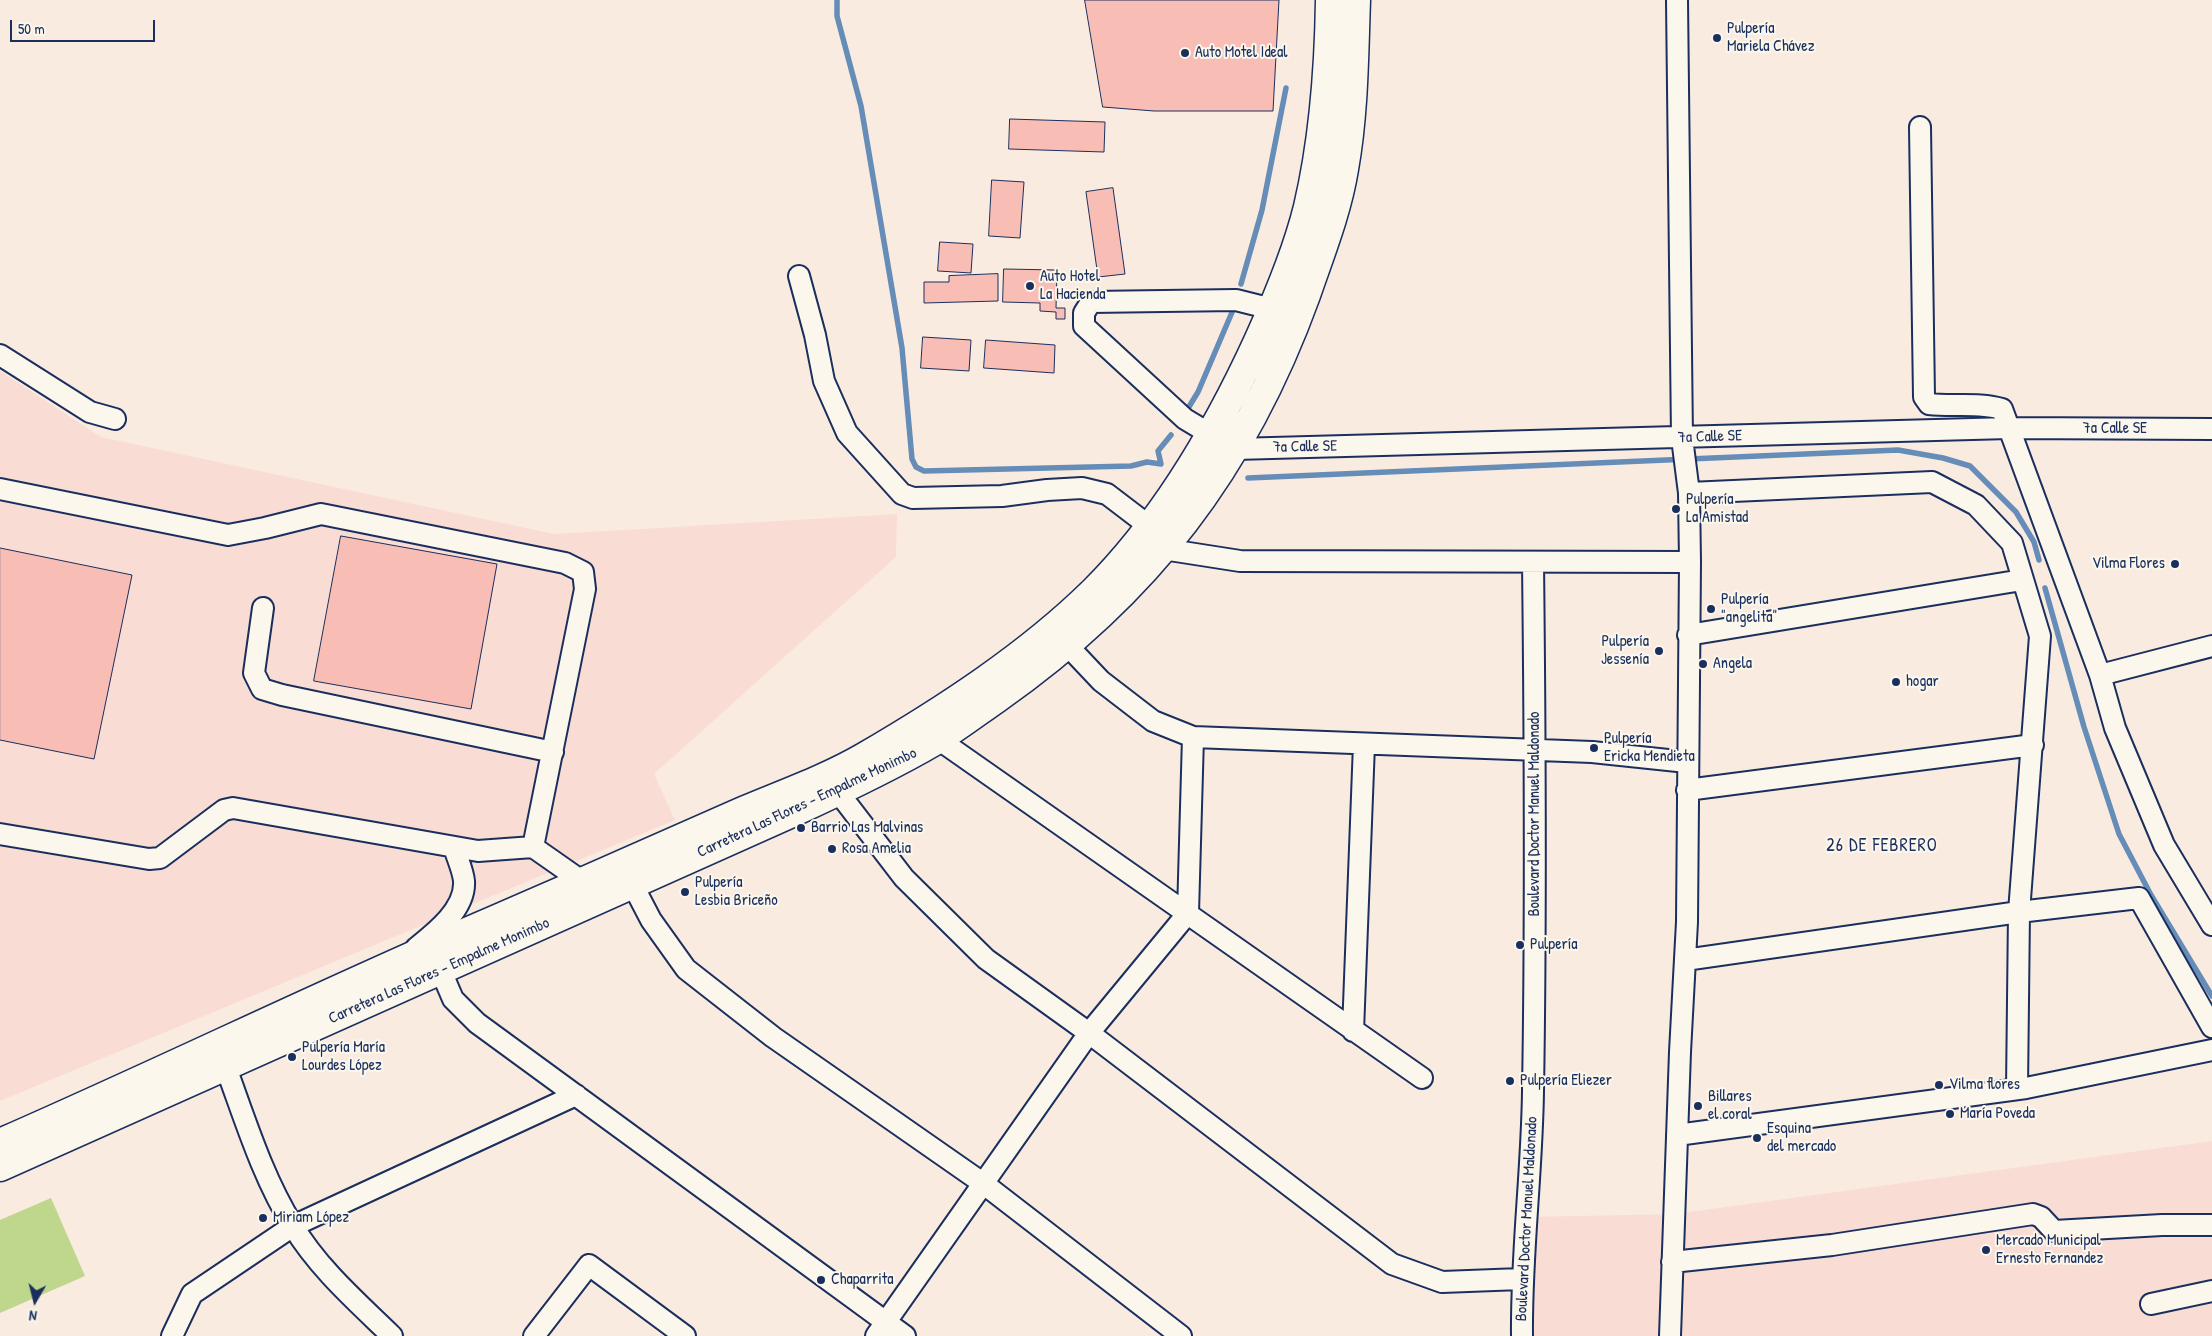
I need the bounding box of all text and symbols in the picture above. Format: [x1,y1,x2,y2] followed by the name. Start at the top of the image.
[12,10,158,42] scale bar
[18,18,45,39] text: 50 m
[1727,19,1814,57] place label: Pulpería Mariela Chávez
[1711,32,1723,44] marker: Pulpería Mariela Chávez
[1195,43,1288,63] place label: Auto Motel Ideal
[1179,47,1191,59] marker: Auto Motel Ideal
[1040,267,1106,305] place label: Auto Hotel La Hacienda
[1024,280,1036,292] marker: Auto Hotel La Hacienda
[2083,419,2147,439] street label: 7a Calle SE
[1678,426,1742,448] street label: 7a Calle SE
[1273,437,1337,457] street label: 7a Calle SE
[1686,490,1748,528] place label: Pulpería La Amistad
[1670,503,1682,515] marker: Pulpería La Amistad
[2092,554,2165,574] place label: Vilma Flores
[2169,558,2181,570] marker: Vilma Flores
[1721,590,1777,628] place label: Pulpería "angelita"
[1705,603,1717,615] marker: Pulpería "angelita"
[1601,632,1649,670] place label: Pulpería Jessenía
[1653,645,1665,657] marker: Pulpería Jessenía
[1713,654,1752,674] place label: Angela
[1697,658,1709,670] marker: Angela
[1906,672,1939,692] place label: hogar
[1890,676,1902,688] marker: hogar
[1525,711,1545,917] street label: Boulevard Doctor Manuel Maldonado
[1604,729,1695,767] place label: Pulpería Ericka Mendieta
[1588,742,1600,754] marker: Pulpería Ericka Mendieta
[694,744,920,862] street label: Carretera Las Flores - Empalme Monimbo
[811,818,923,838] place label: Barrio Las Malvinas
[795,822,807,834] marker: Barrio Las Malvinas
[1825,835,1939,857] district label: 26 DE FEBRERO
[842,839,911,859] place label: Rosa Amelia
[826,843,838,855] marker: Rosa Amelia
[695,873,778,911] place label: Pulpería Lesbia Briceño
[679,886,691,898] marker: Pulpería Lesbia Briceño
[325,913,553,1029] street label: Carretera Las Flores - Empalme Monimbo
[1530,935,1578,955] place label: Pulpería
[1514,939,1526,951] marker: Pulpería
[302,1038,385,1076] place label: Pulpería María Lourdes López
[286,1051,298,1063] marker: Pulpería María Lourdes López
[1520,1071,1612,1091] place label: Pulpería Eliezer
[1504,1075,1516,1087] marker: Pulpería Eliezer
[1949,1075,2020,1095] place label: Vilma flores
[1933,1079,1945,1091] marker: Vilma flores
[1708,1087,1752,1125] place label: Billares el coral
[1692,1100,1704,1112] marker: Billares el coral
[1960,1104,2035,1124] place label: María Poveda
[1944,1108,1956,1120] marker: María Poveda
[1512,1116,1542,1322] street label: Boulevard Doctor Manuel Maldonado
[1767,1119,1836,1157] place label: Esquina del mercado
[1751,1132,1763,1144] marker: Esquina del mercado
[273,1208,349,1228] place label: Miriam López
[257,1212,269,1224] marker: Miriam López
[1996,1231,2103,1269] place label: Mercado Municipal Ernesto Fernandez
[1980,1244,1992,1256] marker: Mercado Municipal Ernesto Fernandez
[831,1270,894,1290] place label: Chaparrita
[815,1274,827,1286] marker: Chaparrita
[10,1276,60,1326] north arrow
[28,1306,38,1326] text: N

